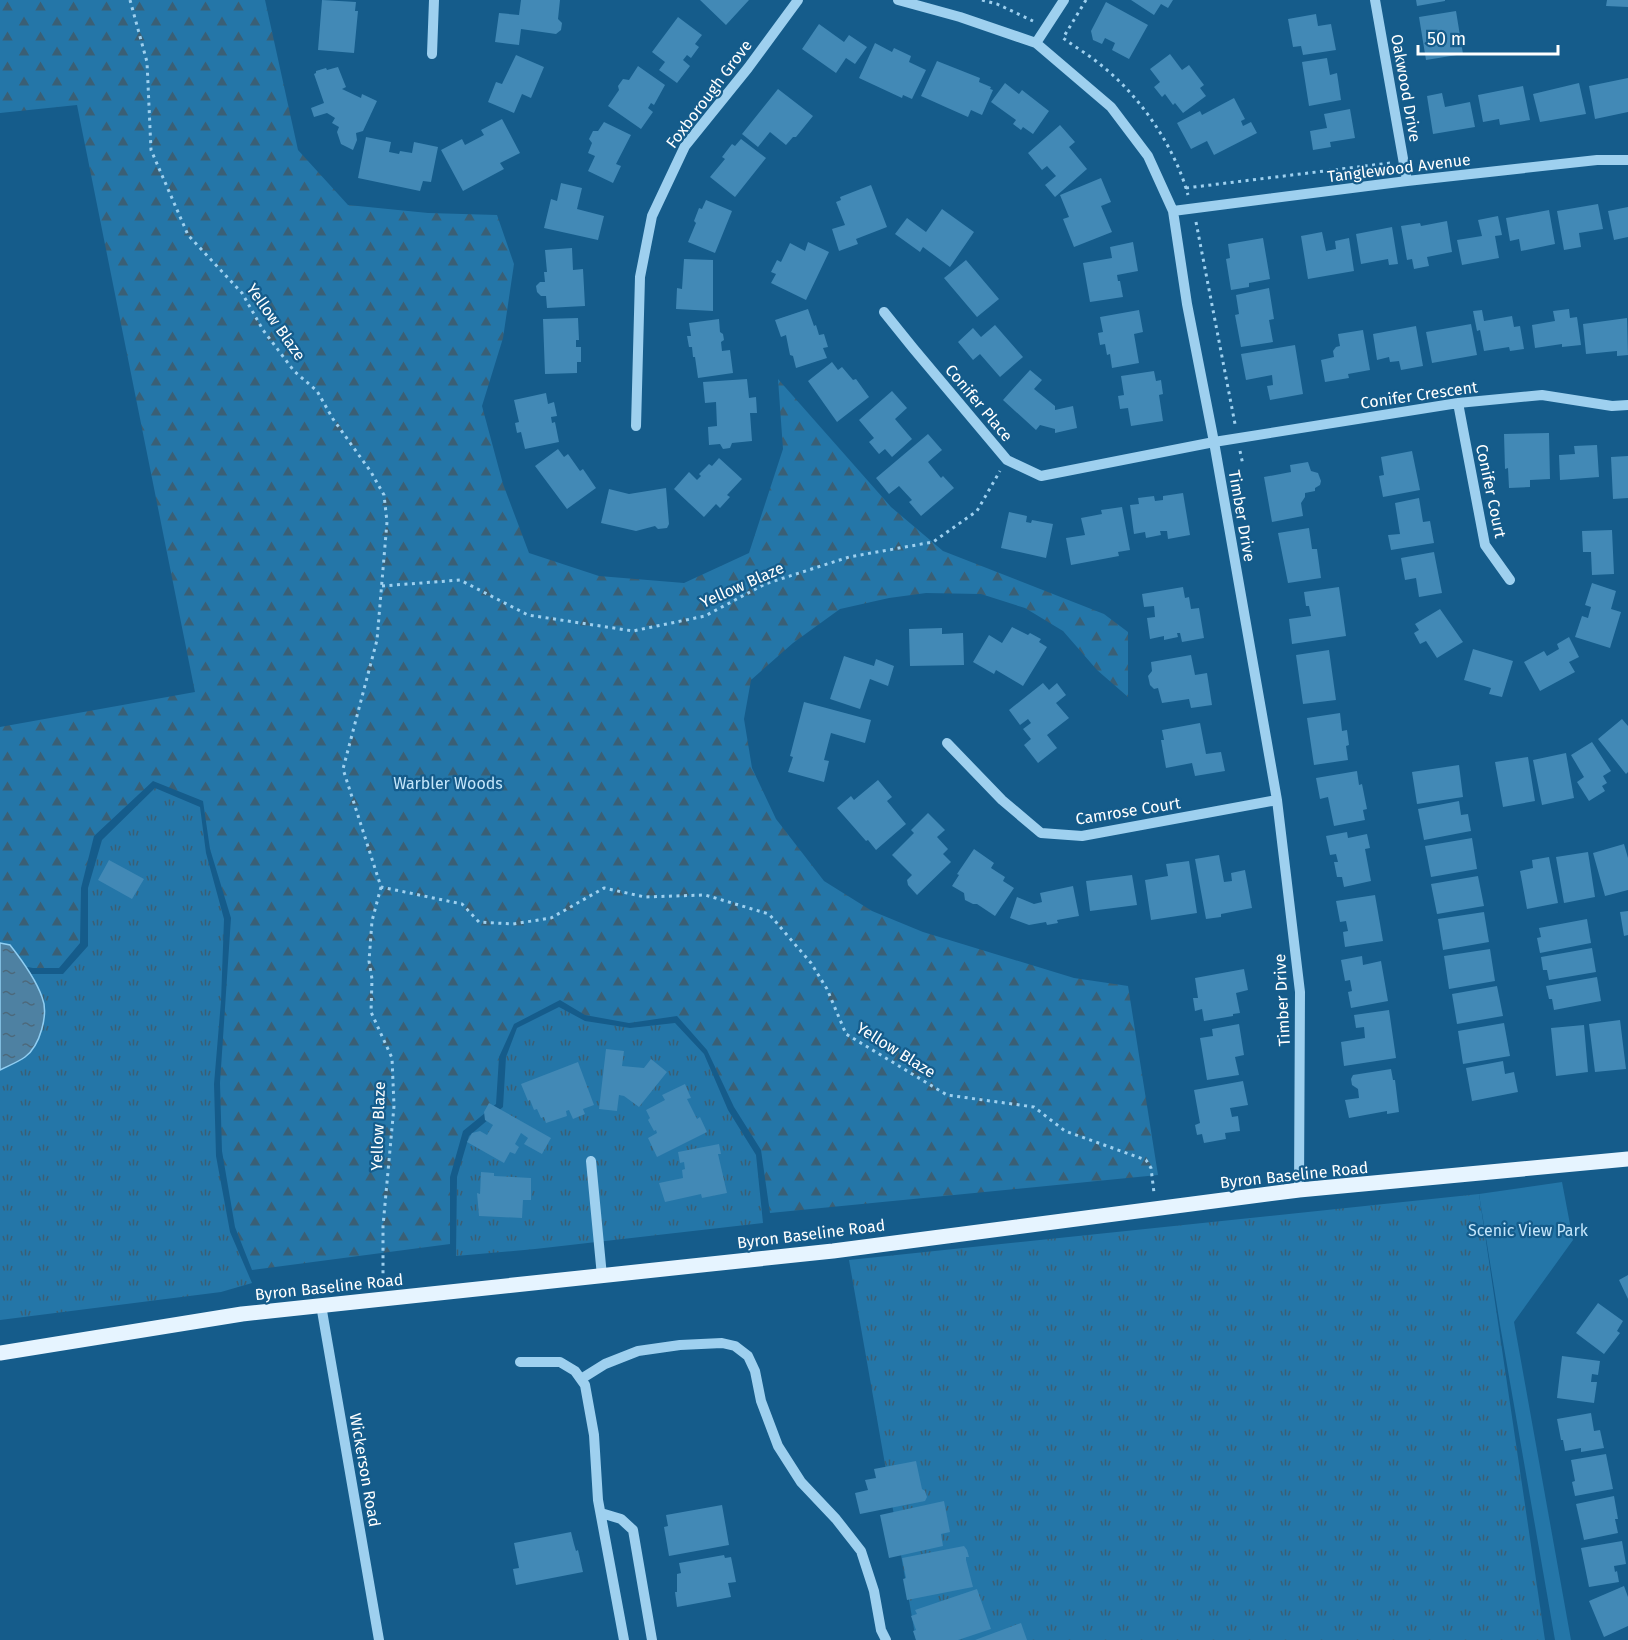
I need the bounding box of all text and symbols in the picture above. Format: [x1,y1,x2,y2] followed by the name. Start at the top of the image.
[1418,18,1558,56] scale bar
[1427,28,1466,50] text: 50 m
[1387,33,1425,143] street label: Oakwood Drive
[662,36,756,152] street label: Foxborough Grove
[1326,150,1472,186] street label: Tanglewood Avenue
[243,280,309,364] street label: Yellow Blaze
[941,361,1017,445] street label: Conifer Place
[1359,377,1479,413] street label: Conifer Crescent
[1472,442,1510,540] street label: Conifer Court
[1225,469,1259,563] street label: Timber Drive
[697,558,787,612] street label: Yellow Blaze
[393,774,503,793] park label: Warbler Woods
[1074,793,1182,829] street label: Camrose Court
[1270,953,1294,1047] street label: Timber Drive
[853,1018,939,1082] street label: Yellow Blaze
[367,1081,389,1171] street label: Yellow Blaze
[1219,1158,1369,1192] street label: Byron Baseline Road
[736,1215,886,1253] street label: Byron Baseline Road
[1468,1221,1589,1240] park label: Scenic View Park
[254,1270,404,1304] street label: Byron Baseline Road
[346,1412,384,1528] street label: Wickerson Road

